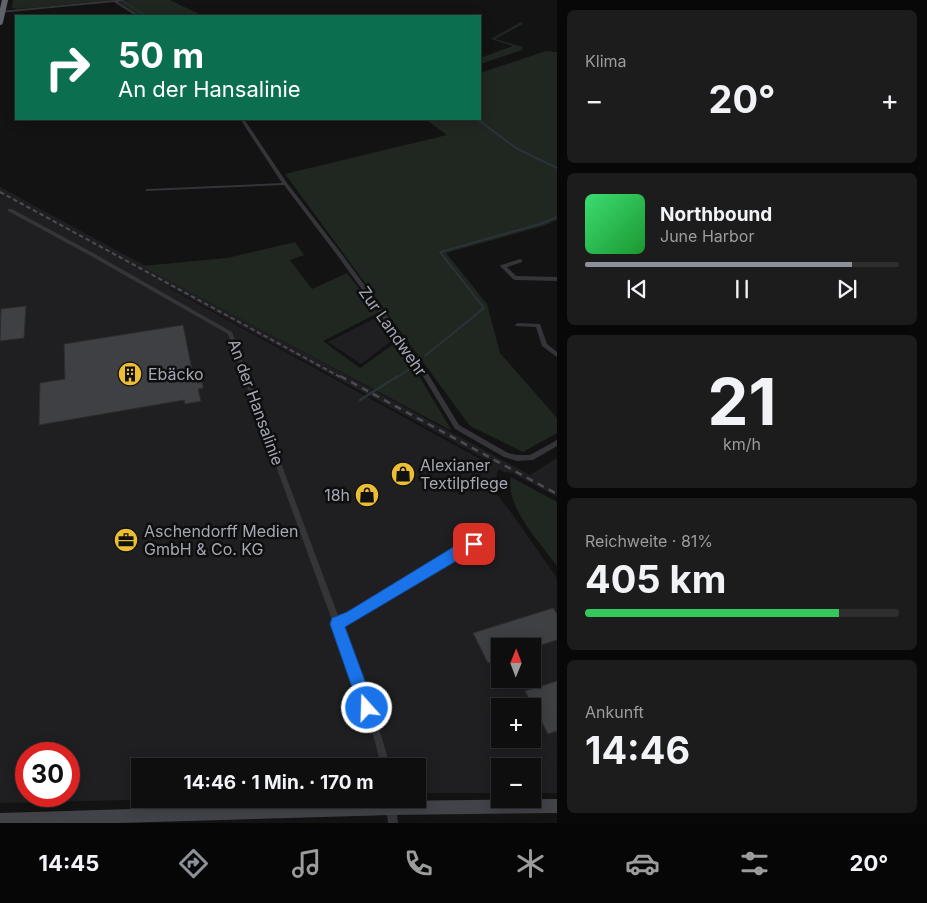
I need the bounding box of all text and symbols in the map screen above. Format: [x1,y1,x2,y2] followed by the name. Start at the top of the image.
[118,34,204,76] text: 50 m
[35,35,100,100] icon: right
[585,51,627,71] text: Klima
[118,76,301,102] text: An der Hansalinie
[708,76,776,122] text: 20°
[585,83,604,117] text: −
[880,83,899,117] text: +
[660,203,772,226] text: Northbound
[660,226,754,246] text: June Harbor
[623,275,651,303] icon: previous
[728,275,756,303] icon: pause
[833,275,861,303] icon: next
[355,282,431,380] street label: Zur Landwehr
[224,336,288,468] street label: An der Hansalinie
[117,361,143,387] building icon: Ebäcko
[708,362,776,441] text: 21
[148,364,204,384] place label: Ebäcko
[723,434,761,454] text: km/h
[420,455,508,493] place label: Alexianer Textilpflege
[390,461,416,487] shop icon: Alexianer Textilpflege
[354,482,380,508] shop icon: 18h
[324,485,350,505] place label: 18h
[144,521,298,559] place label: Aschendorff Medien GmbH & Co. KG
[453,523,495,565] pin
[113,527,139,553] office icon: Aschendorff Medien GmbH & Co. KG
[460,530,488,558] icon: arrive
[585,531,713,551] text: Reichweite · 81%
[585,556,726,602] text: 405 km
[491,638,541,688] north arrow
[491,638,541,808] map controls
[340,681,392,733] position arrow
[491,698,541,748] button: +
[585,702,644,722] text: Ankunft
[585,727,690,773] text: 14:46
[15,742,80,807] speed limit sign: 30
[491,758,541,808] button: −
[184,771,374,794] text: 14:46 · 1 Min. · 170 m
[176,846,211,881] icon: directions
[289,846,324,881] icon: music
[401,846,436,881] icon: phone
[513,846,548,881] icon: climate
[625,846,660,881] icon: car
[737,846,772,881] icon: filters
[39,850,99,876] text: 14:45
[850,850,888,876] text: 20°

